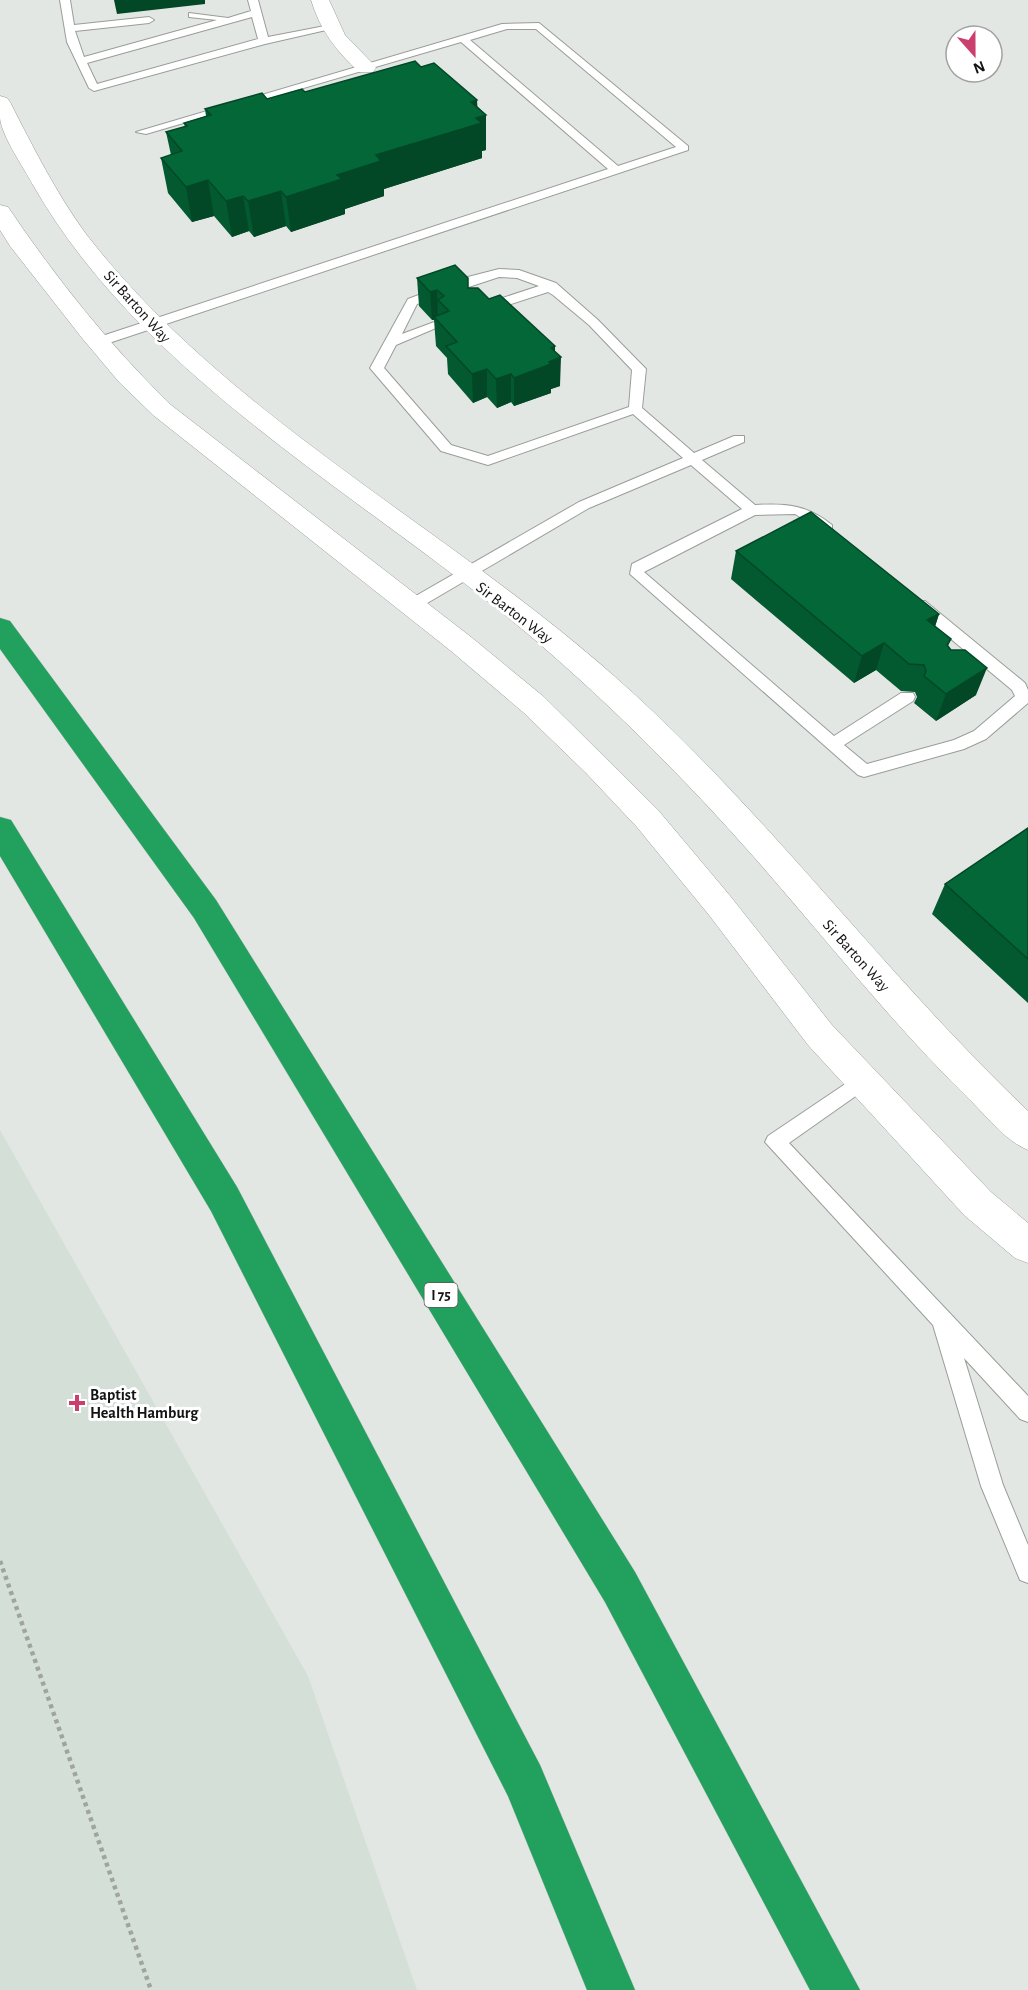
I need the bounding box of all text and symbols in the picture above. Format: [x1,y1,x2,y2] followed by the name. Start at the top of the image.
[944,24,1004,84] north arrow
[971,58,987,77] text: N
[100,267,174,347] street label: Sir Barton Way
[473,579,556,648] street label: Sir Barton Way
[819,916,893,996] street label: Sir Barton Way
[424,1283,458,1307] road number: I 75
[90,1387,199,1421] place label: Baptist Health Hamburg
[68,1394,86,1412] marker: Baptist Health Hamburg

